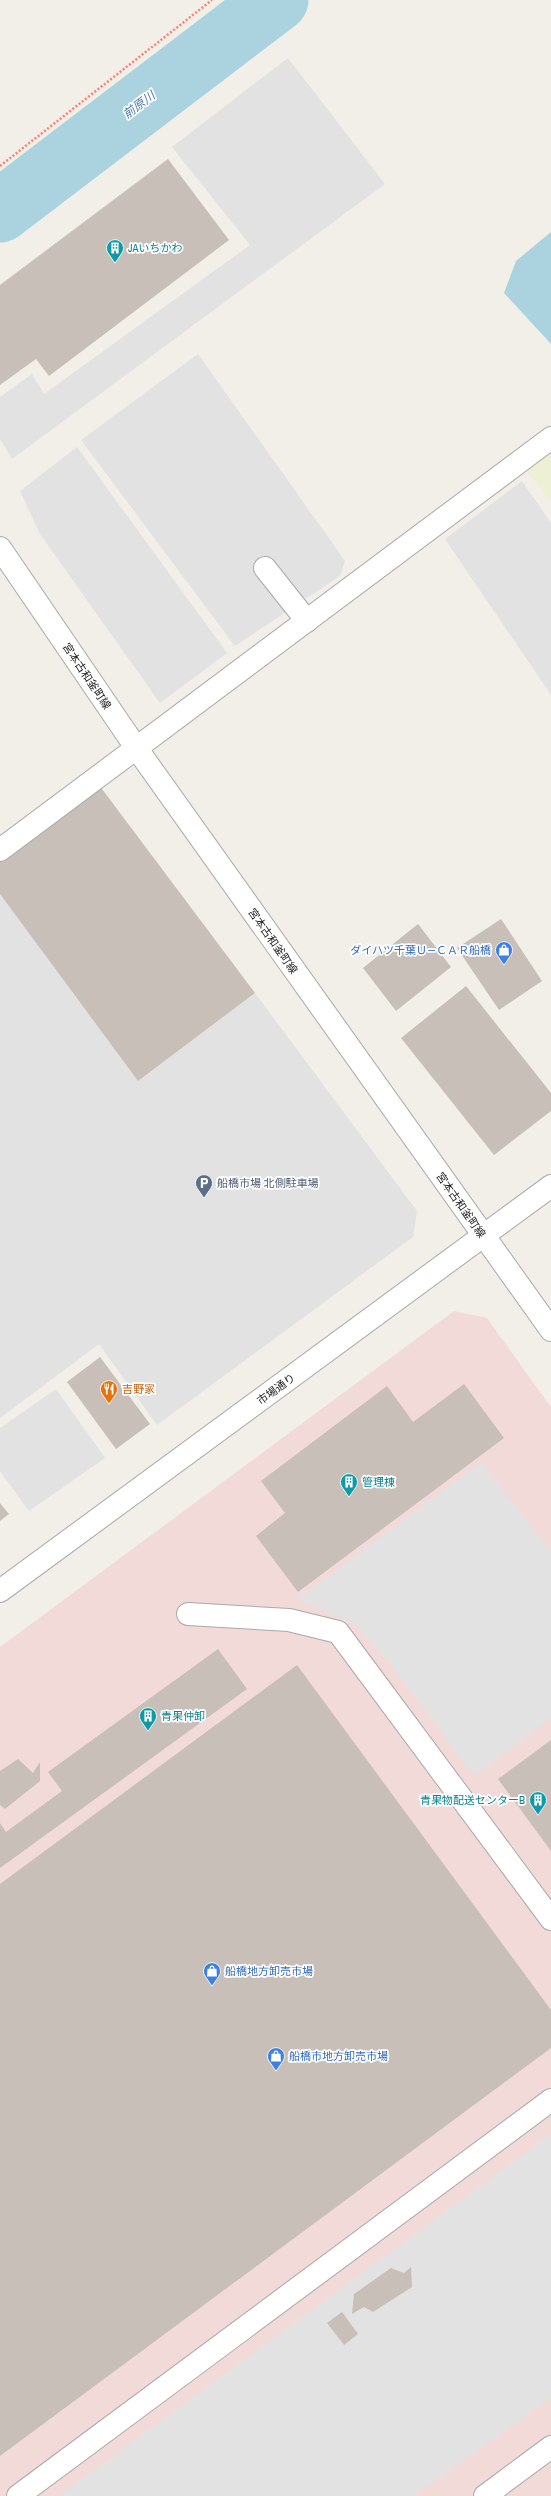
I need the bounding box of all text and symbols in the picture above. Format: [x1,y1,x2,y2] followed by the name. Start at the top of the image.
[120,87,160,122] water label: 前原川
[105,238,125,263] building icon: JAいちかわ
[128,241,183,255] place label: JAいちかわ
[60,640,114,712] street label: 宮本古和釜町線
[245,905,301,977] street label: 宮本古和釜町線
[494,940,514,965] shop icon: ダイハツ千葉Ｕ―ＣＡＲ船橋
[350,943,491,957] place label: ダイハツ千葉Ｕ―ＣＡＲ船橋
[433,1169,489,1241] street label: 宮本古和釜町線
[194,1173,214,1198] parking icon: 船橋市場 北側駐車場
[217,1176,319,1190] place label: 船橋市場 北側駐車場
[254,1370,298,1408] street label: 市場通り
[99,1379,119,1404] restaurant icon: 吉野家
[122,1382,155,1396] place label: 吉野家
[339,1472,359,1497] building icon: 管理棟
[362,1475,395,1489] place label: 管理棟
[138,1706,158,1731] building icon: 青果仲卸
[161,1709,205,1723] place label: 青果仲卸
[528,1790,548,1815] building icon: 青果物配送センターB
[420,1793,525,1807] place label: 青果物配送センターB
[202,1961,222,1986] shop icon: 船橋地方卸売市場
[225,1964,313,1978] place label: 船橋地方卸売市場
[266,2046,286,2071] shop icon: 船橋市地方卸売市場
[289,2049,388,2063] place label: 船橋市地方卸売市場

